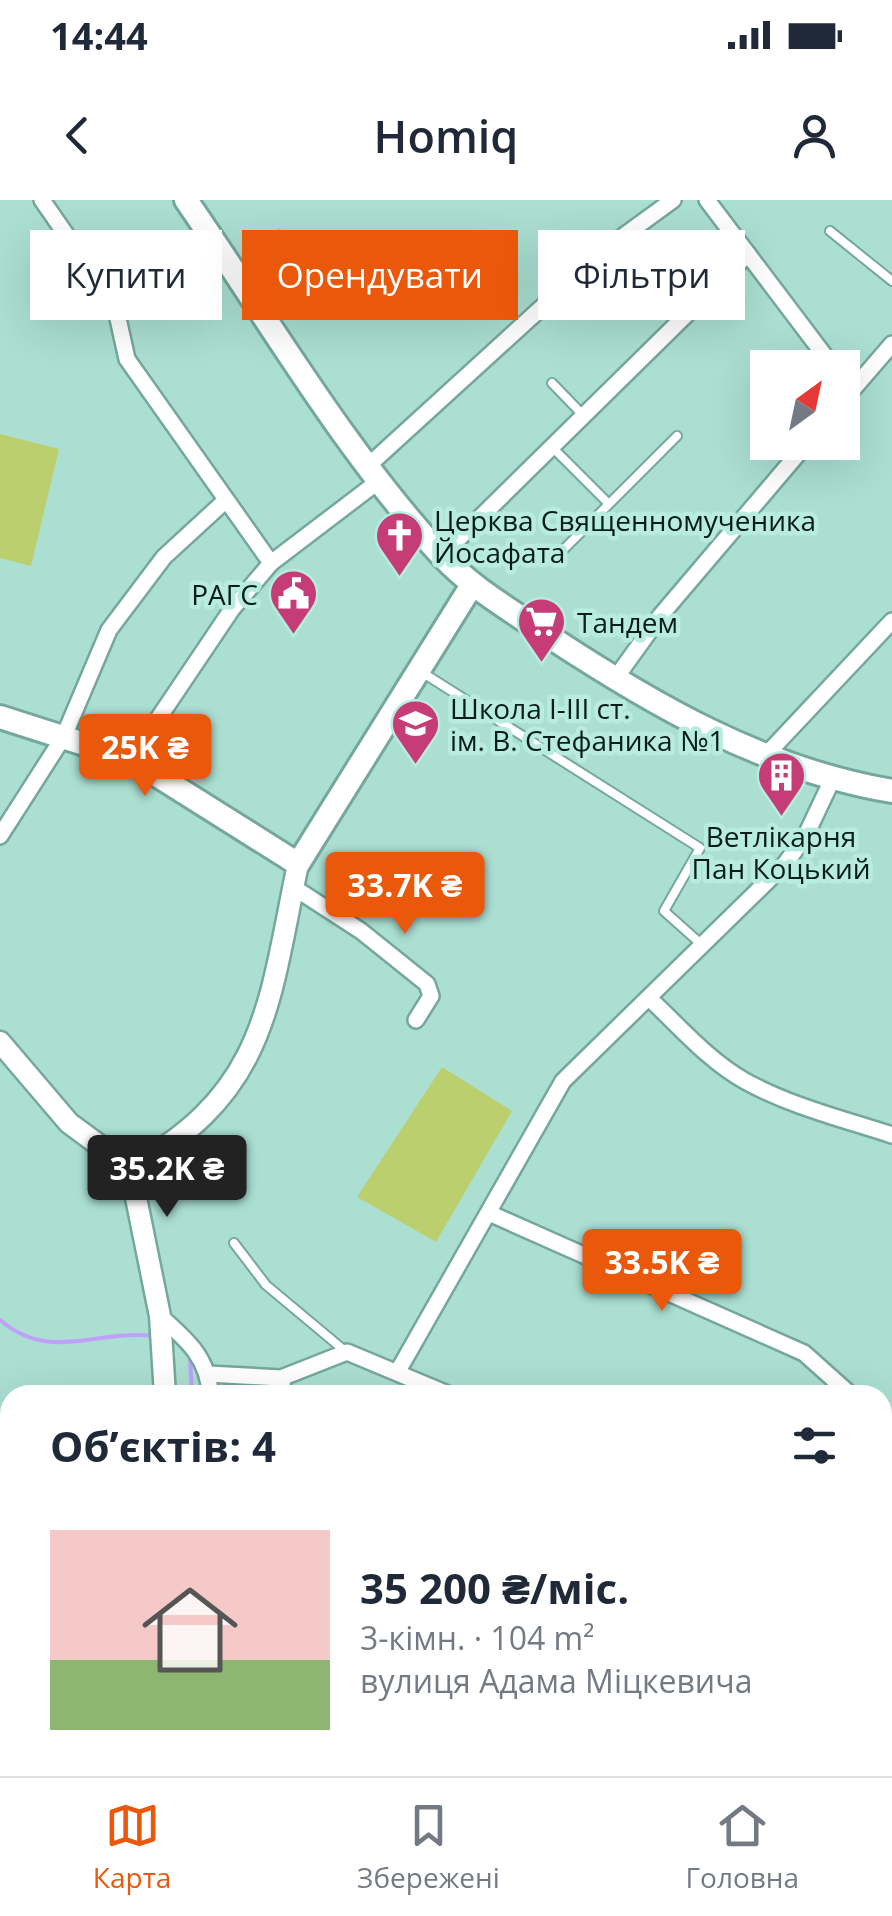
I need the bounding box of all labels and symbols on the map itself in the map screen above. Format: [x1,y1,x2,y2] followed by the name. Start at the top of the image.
[750,350,860,460] north arrow
[434,501,816,571] place label: Церква Священномученика Йосафата
[373,510,425,578] church icon: Церква Священномученика Йосафата
[267,568,319,636] public building icon: РАГС
[191,575,258,613] place label: РАГС
[516,596,568,664] supermarket icon: Тандем
[577,603,678,641] place label: Тандем
[450,689,724,759] place label: Школа I-III ст. ім. В. Стефаника №1
[389,698,441,766] school or university icon: Школа I-III ст. ім. В. Стефаника №1
[75,714,215,799] pin: 25K ₴
[755,750,807,818] building icon: Ветлікарня Пан Коцький
[692,817,870,887] place label: Ветлікарня Пан Коцький
[313,852,497,937] pin: 33.7K ₴
[75,1135,259,1220] pin: 35.2K ₴
[570,1229,754,1314] pin: 33.5K ₴

